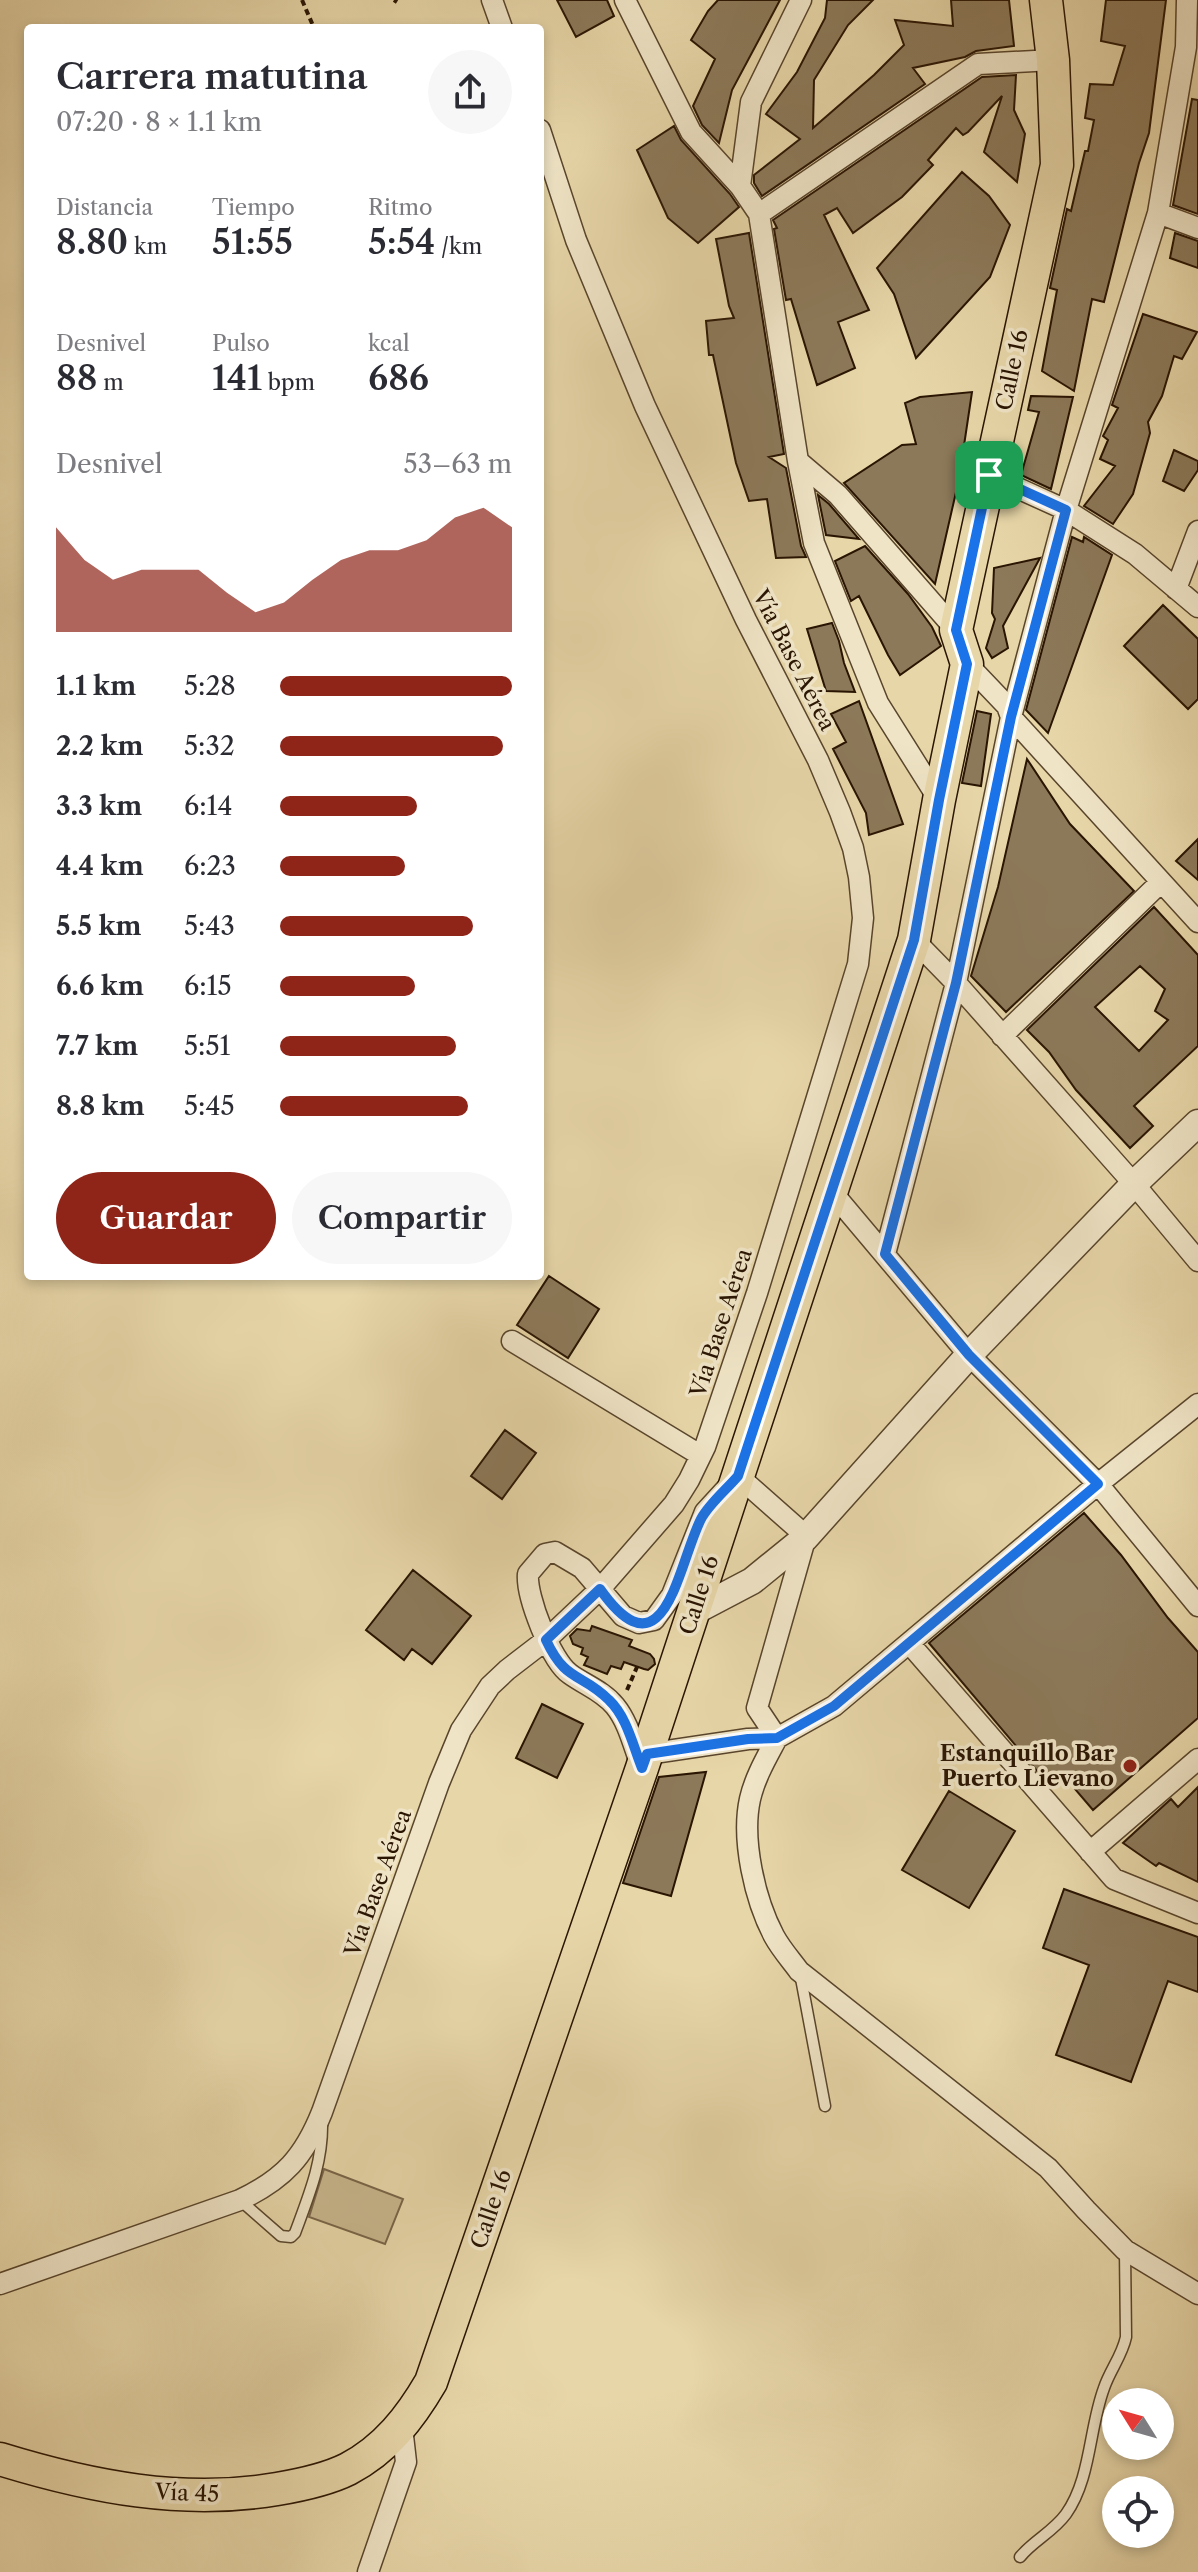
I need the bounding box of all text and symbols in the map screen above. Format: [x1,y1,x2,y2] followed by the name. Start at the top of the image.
[428,50,512,134] button: share
[56,54,367,98] text: Carrera matutina
[56,106,262,138] text: 07:20 · 8 × 1.1 km
[56,194,153,221] text: Distancia
[212,194,295,221] text: Tiempo
[368,194,433,221] text: Ritmo
[56,221,128,263] text: 8.80
[212,221,293,263] text: 51:55
[368,221,435,263] text: 5:54
[128,233,167,260] text: km
[435,233,482,260] text: /km
[990,327,1034,413] street label: Calle 16
[56,330,146,357] text: Desnivel
[212,330,270,357] text: Pulso
[368,330,410,357] text: kcal
[56,357,97,399] text: 88
[212,357,262,399] text: 141
[368,357,429,399] text: 686
[97,369,124,396] text: m
[262,369,315,396] text: bpm
[955,441,1023,509] pin
[56,448,163,480] text: Desnivel
[404,448,512,480] text: 53–63 m
[967,453,1011,497] icon: arrive
[746,584,841,735] street label: Vía Base Aérea
[56,670,136,702] text: 1.1 km
[184,670,236,702] text: 5:28
[56,730,143,762] text: 2.2 km
[184,730,235,762] text: 5:32
[56,790,142,822] text: 3.3 km
[184,790,232,822] text: 6:14
[56,850,144,882] text: 4.4 km
[184,850,236,882] text: 6:23
[56,910,141,942] text: 5.5 km
[184,910,235,942] text: 5:43
[56,970,144,1002] text: 6.6 km
[184,970,232,1002] text: 6:15
[56,1030,138,1062] text: 7.7 km
[184,1030,230,1062] text: 5:51
[56,1090,145,1122] text: 8.8 km
[184,1090,235,1122] text: 5:45
[56,1172,276,1264] button: Guardar
[292,1172,512,1264] button: Compartir
[684,1245,758,1402] street label: Vía Base Aérea
[673,1552,725,1638] street label: Calle 16
[940,1740,1114,1792] place label: Estanquillo Bar Puerto Lievano
[1121,1757,1139,1775] marker: Estanquillo Bar Puerto Lievano
[339,1805,417,1961] street label: Vía Base Aérea
[465,2166,517,2252] street label: Calle 16
[1102,2388,1174,2460] north arrow
[1102,2388,1174,2548] map controls
[1102,2476,1174,2548] button: locate
[153,2478,220,2508] street label: Vía 45

